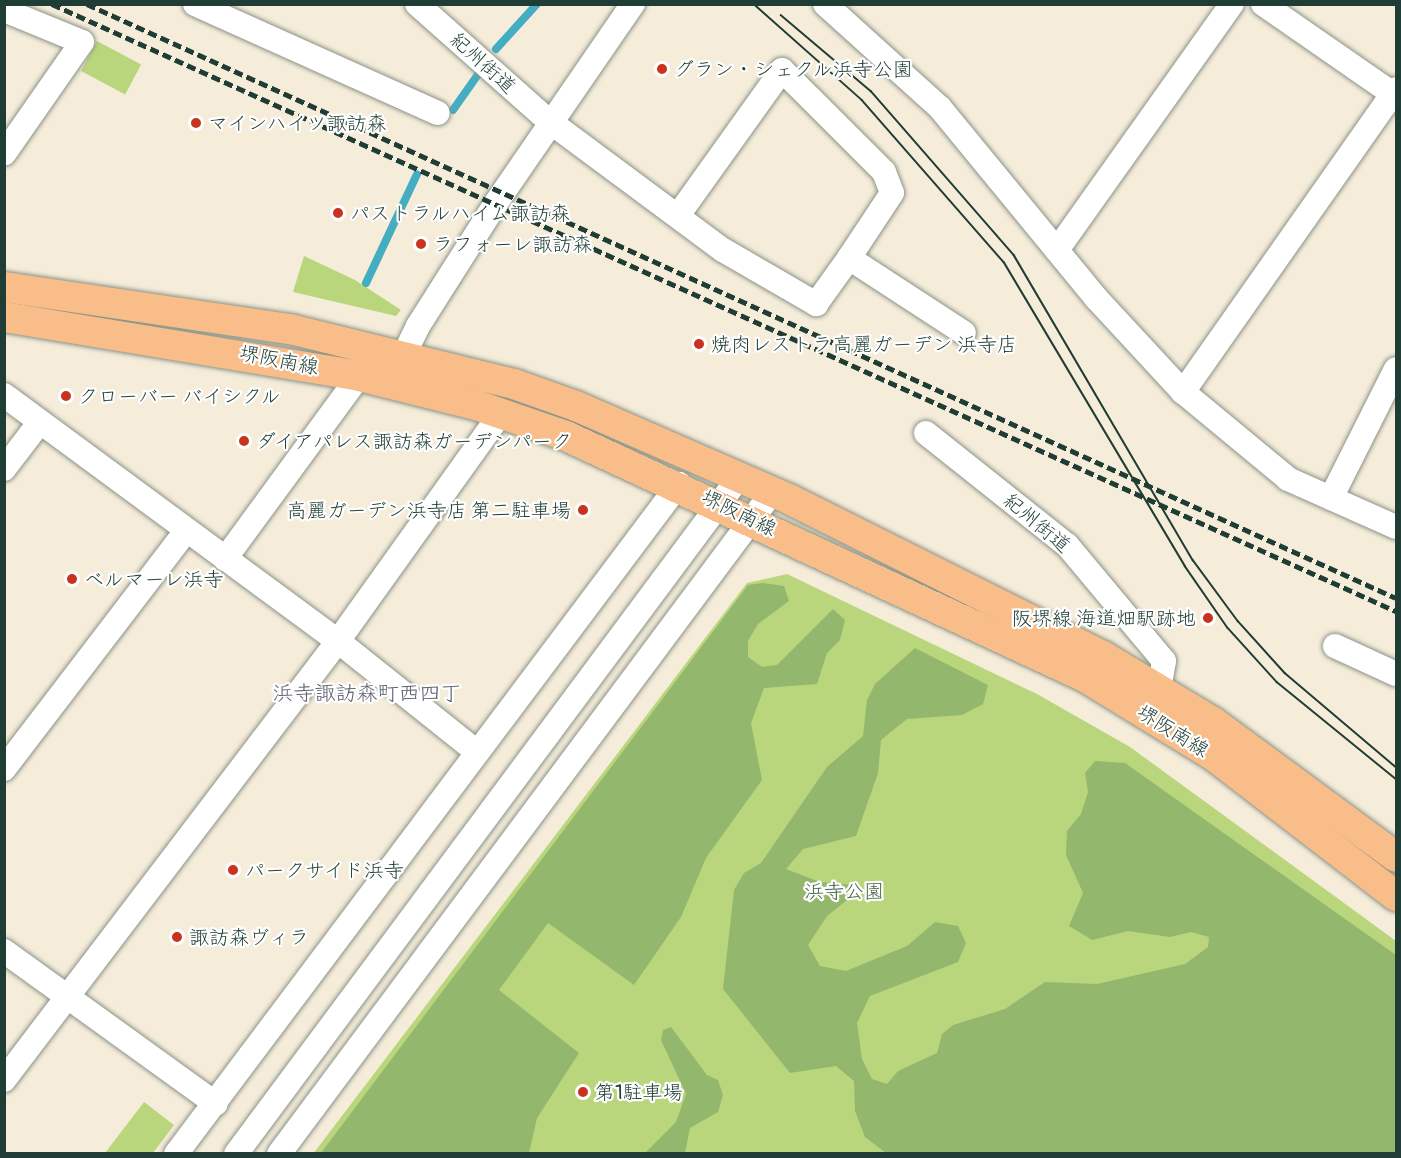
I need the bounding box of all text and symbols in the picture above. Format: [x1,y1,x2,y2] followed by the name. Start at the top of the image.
[445,27,521,99] street label: 紀州街道
[674,57,914,81] place label: グラン・シェクル浜寺公園
[655,62,669,76] marker: グラン・シェクル浜寺公園
[208,111,388,135] place label: マインハイツ諏訪森
[189,116,203,130] marker: マインハイツ諏訪森
[350,201,570,225] place label: パストラルハイム諏訪森
[331,206,345,220] marker: パストラルハイム諏訪森
[433,232,593,256] place label: ラフォーレ諏訪森
[414,237,428,251] marker: ラフォーレ諏訪森
[711,332,1015,356] place label: 焼肉レストラ高麗ガーデン 浜寺店
[692,337,706,351] marker: 焼肉レストラ高麗ガーデン 浜寺店
[237,341,321,379] street label: 堺阪南線
[78,384,282,408] place label: クローバー バイシクル
[59,389,73,403] marker: クローバー バイシクル
[256,429,576,453] place label: ダイアパレス諏訪森ガーデンパーク
[237,434,251,448] marker: ダイアパレス諏訪森ガーデンパーク
[698,485,780,541] street label: 堺阪南線
[999,488,1075,558] street label: 紀州街道
[287,498,571,522] place label: 高麗ガーデン浜寺店 第二駐車場
[576,503,590,517] marker: 高麗ガーデン浜寺店 第二駐車場
[84,567,224,591] place label: ベルマーレ浜寺
[65,572,79,586] marker: ベルマーレ浜寺
[1012,606,1196,630] place label: 阪堺線 海道畑駅跡地
[1201,611,1215,625] marker: 阪堺線 海道畑駅跡地
[273,681,461,707] district label: 浜寺諏訪森町西四丁
[1133,700,1213,762] street label: 堺阪南線
[245,858,405,882] place label: パークサイド浜寺
[226,863,240,877] marker: パークサイド浜寺
[804,879,884,903] park label: 浜寺公園
[189,925,309,949] place label: 諏訪森ヴィラ
[170,930,184,944] marker: 諏訪森ヴィラ
[595,1080,683,1104] place label: 第1駐車場
[576,1085,590,1099] marker: 第1駐車場

